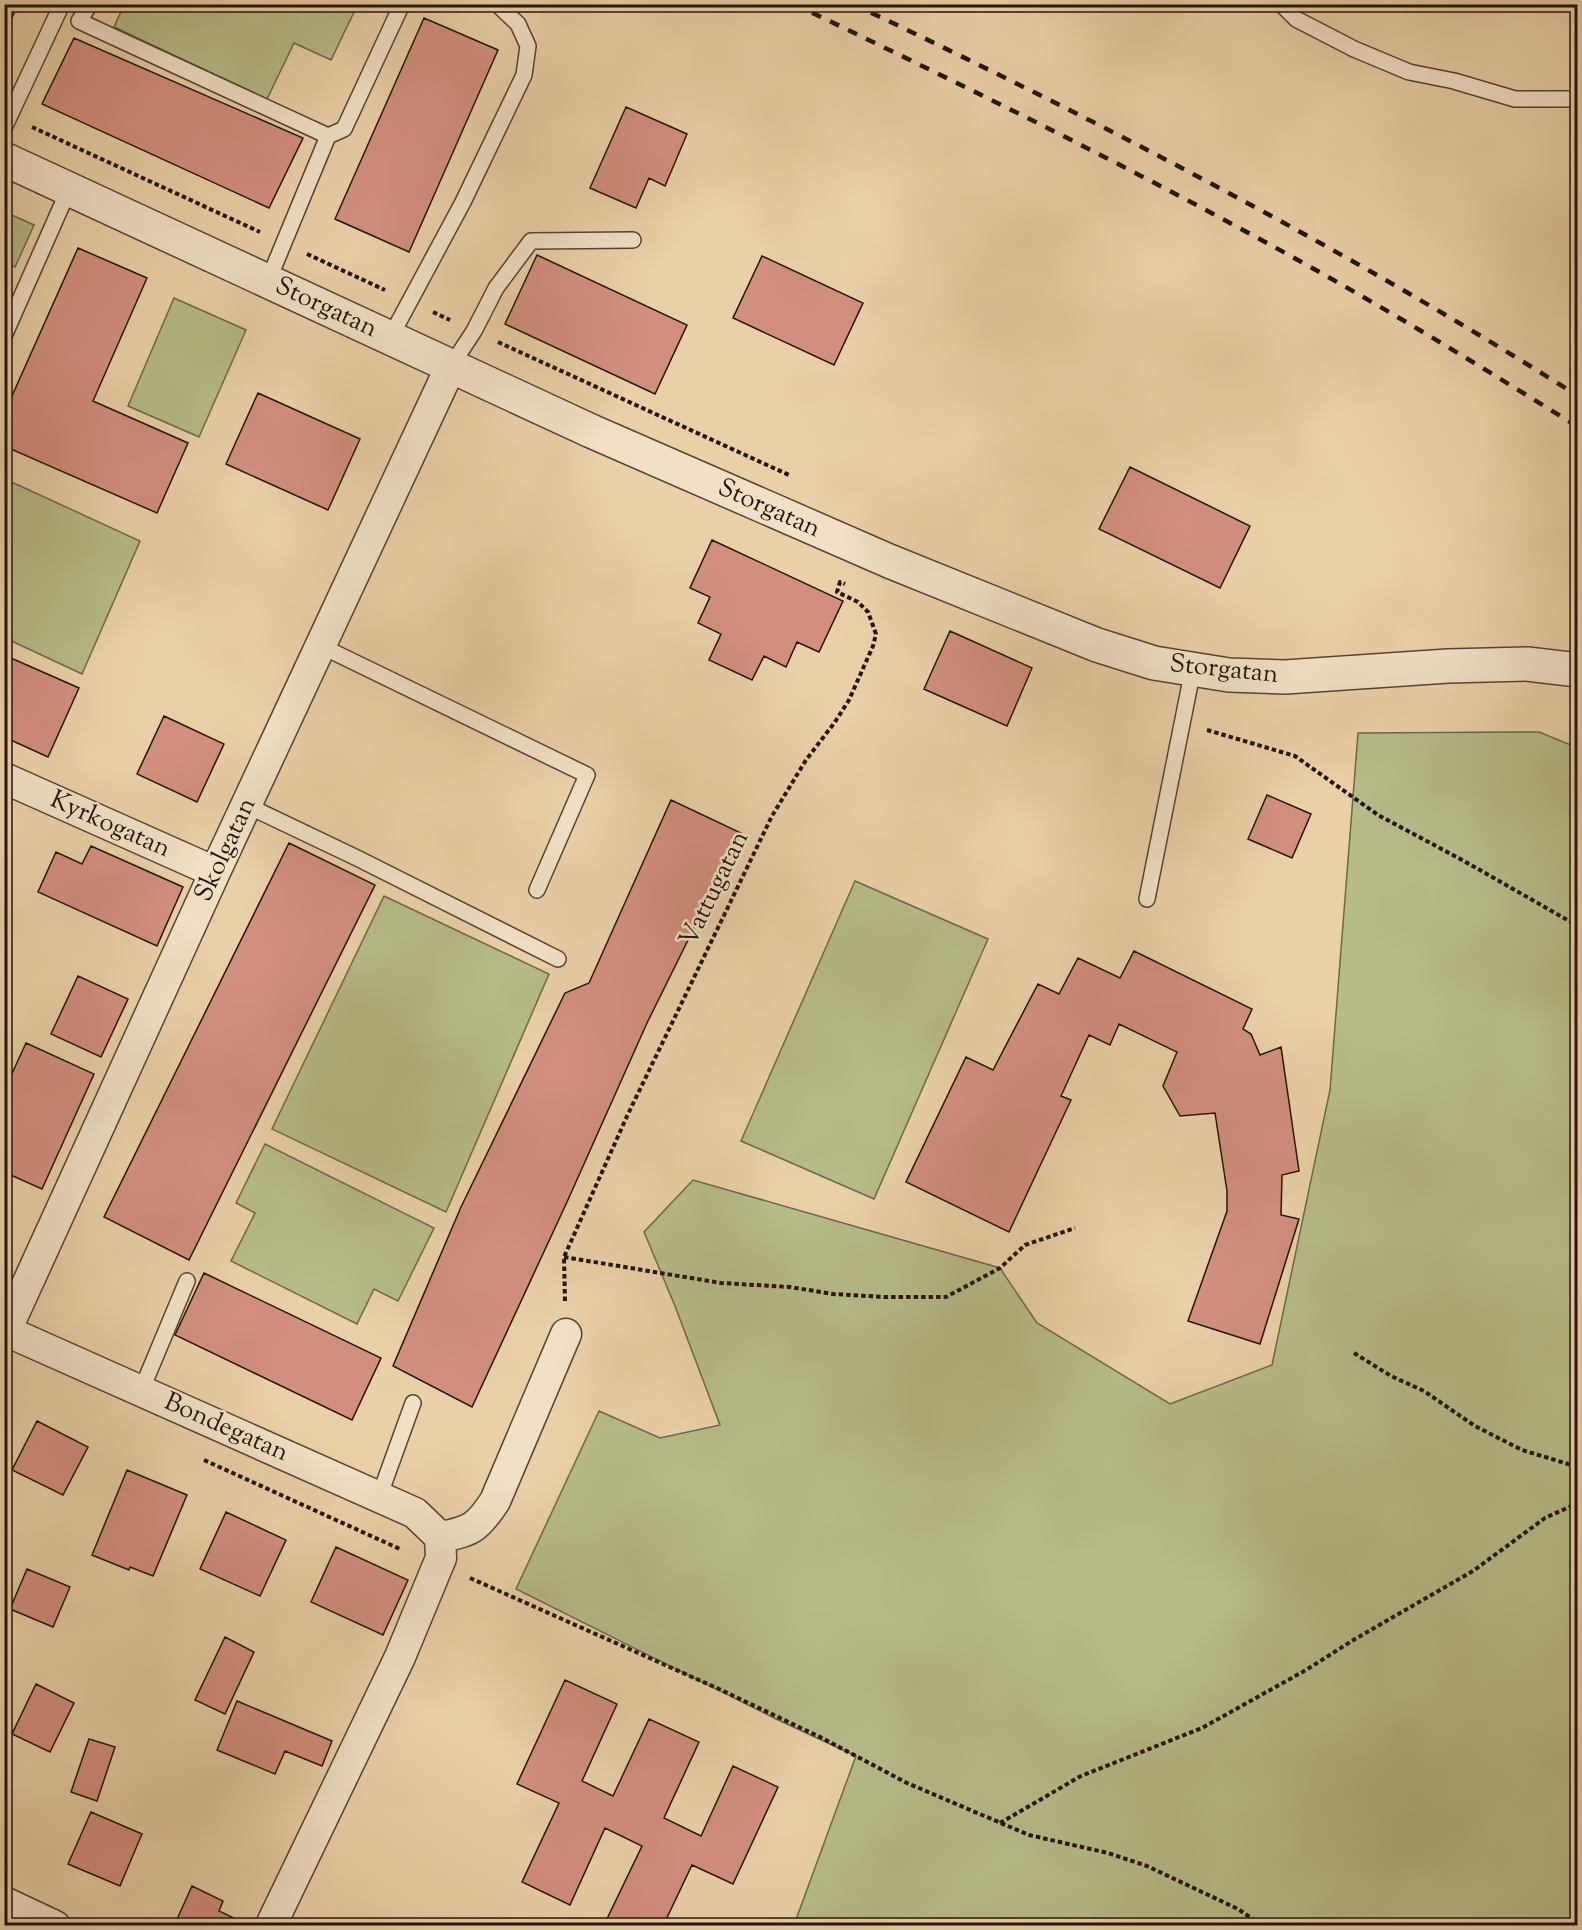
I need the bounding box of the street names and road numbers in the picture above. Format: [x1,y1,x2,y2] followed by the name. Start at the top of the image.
[269,268,383,348] street label: Storgatan
[712,470,826,548] street label: Storgatan
[1168,646,1280,694] street label: Storgatan
[44,782,176,868] street label: Kyrkogatan
[186,792,266,908] street label: Skolgatan
[671,825,759,953] street label: Vattugatan
[158,1384,294,1472] street label: Bondegatan

